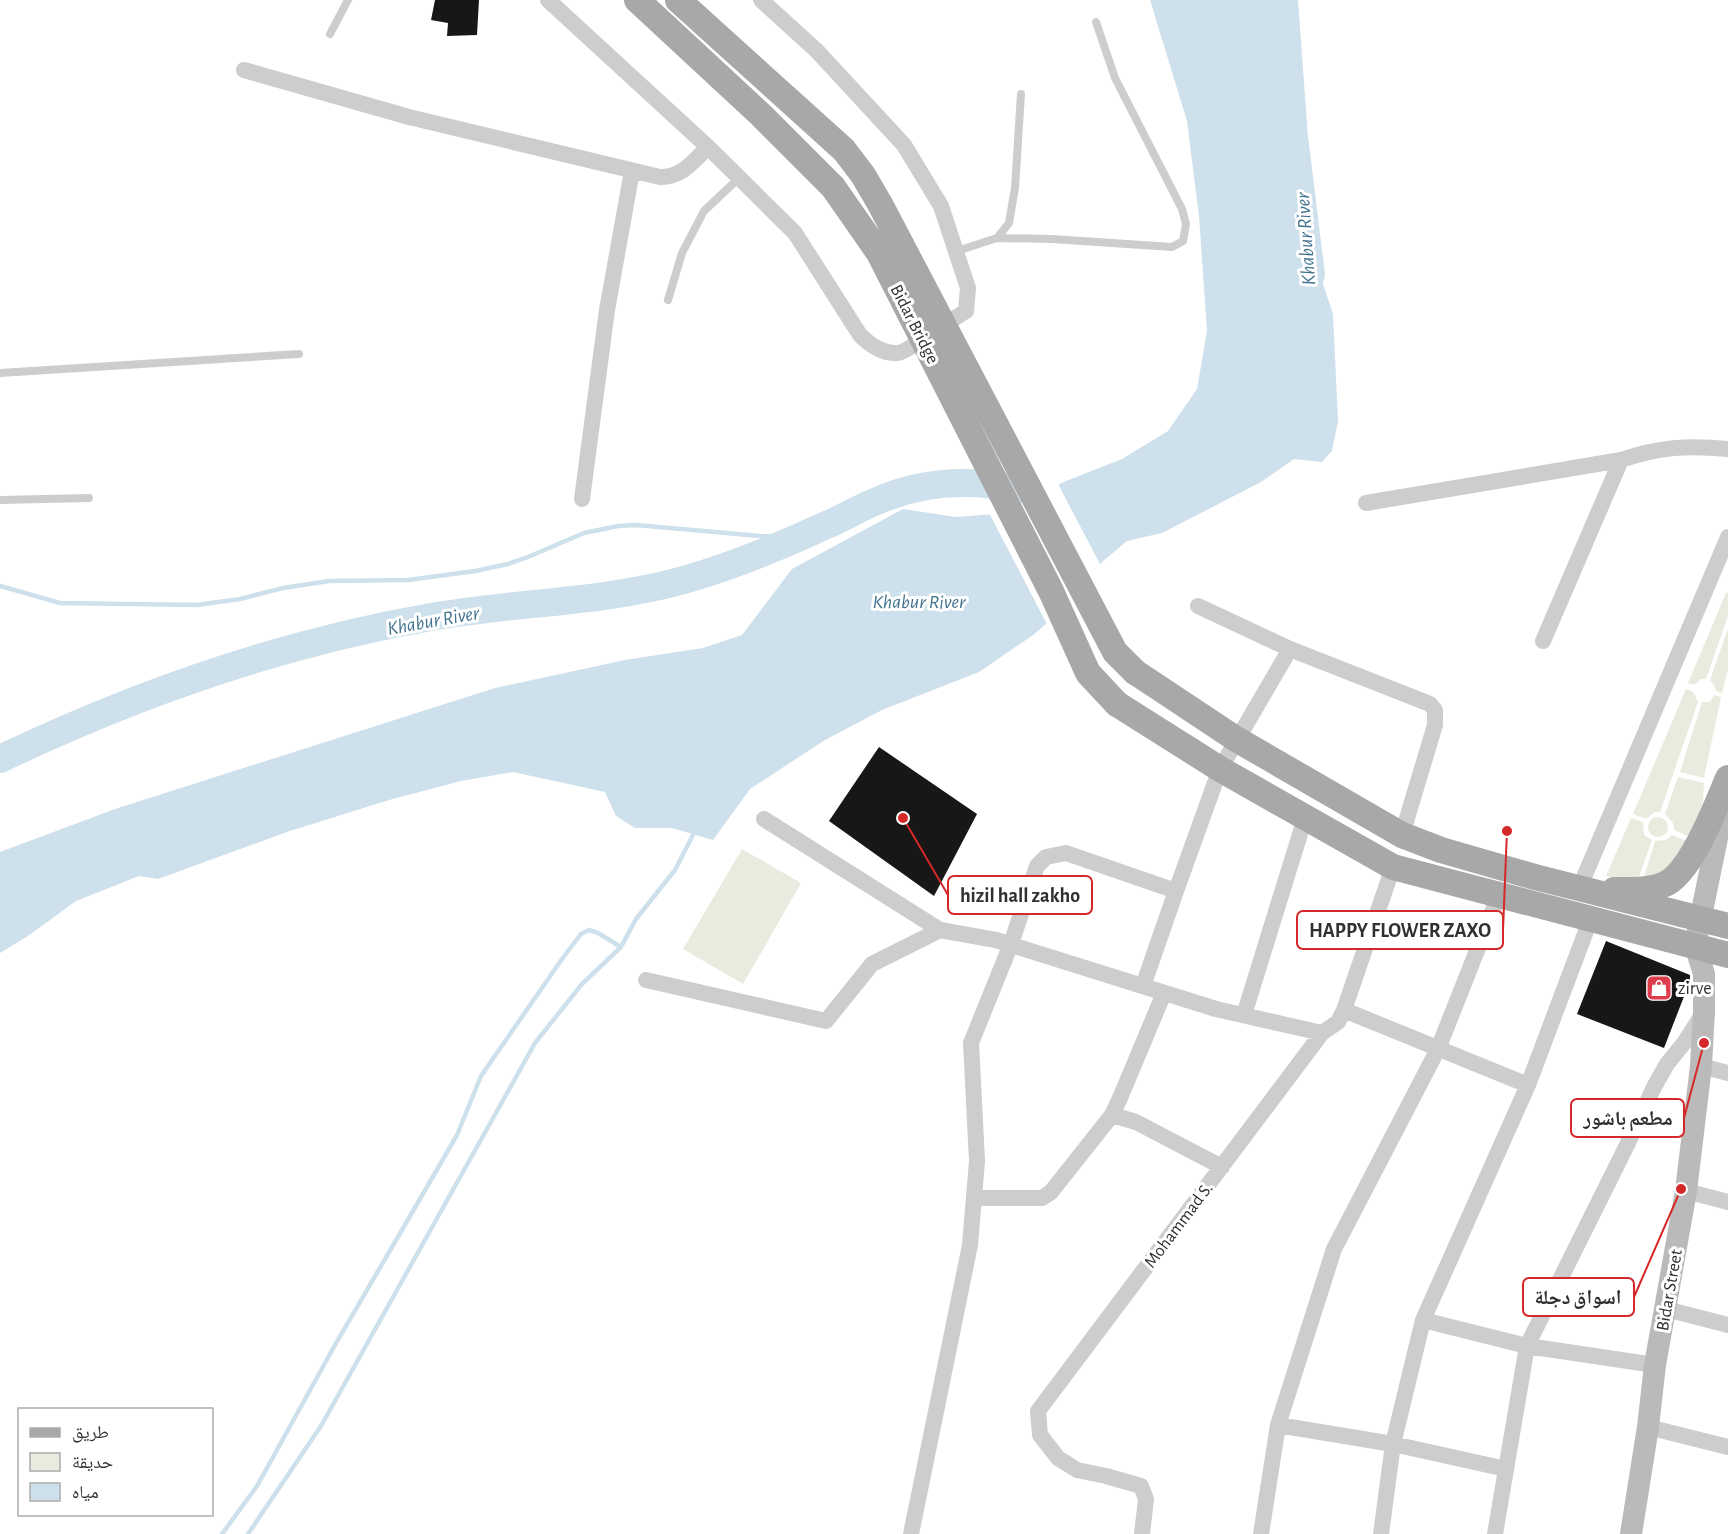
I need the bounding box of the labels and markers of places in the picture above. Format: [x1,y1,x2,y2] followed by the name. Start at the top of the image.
[948,876,1092,914] callout: hizil hall zakho
[1297,911,1503,949] callout: HAPPY FLOWER ZAXO
[1644,973,1674,1003] shop icon: zirve
[1678,980,1711,998] place label: zirve
[1571,1099,1684,1137] callout: مطعم باشور
[1523,1278,1634,1316] callout: اسواق دجلة

